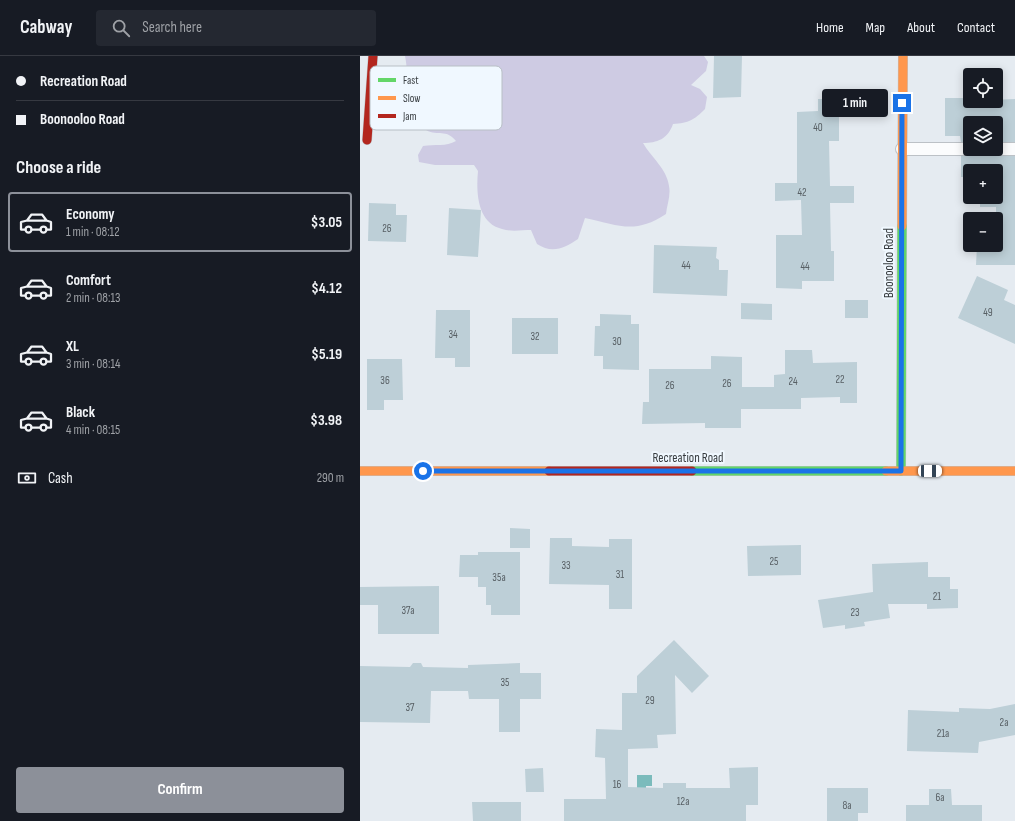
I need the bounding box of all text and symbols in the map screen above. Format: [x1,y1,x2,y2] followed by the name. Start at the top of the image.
[96,10,376,46] search box
[20,16,72,39] text: Cabway
[110,17,132,39] icon: search
[142,18,202,37] text: Search here
[816,19,844,36] text: Home
[866,19,885,36] text: Map
[907,19,935,36] text: About
[957,19,995,36] text: Contact
[370,66,502,130] legend
[963,68,1003,252] map controls
[963,68,1003,108] button: locate
[40,72,127,91] text: Recreation Road
[403,74,419,87] text: Fast
[822,89,888,117] callout: 1 min
[403,92,420,105] text: Slow
[893,94,911,112] route end
[843,95,867,111] text: 1 min
[40,110,125,129] text: Boonooloo Road
[402,110,417,123] text: Jam
[963,116,1003,156] button: layers
[813,121,823,134] house number: 40
[16,157,101,178] text: Choose a ride
[963,164,1003,204] button: +
[797,186,807,199] house number: 42
[18,204,54,240] icon: car
[66,205,115,224] text: Economy
[963,212,1003,252] button: −
[311,213,342,232] text: $3.05
[382,222,392,235] house number: 26
[66,224,120,240] text: 1 min · 08:12
[881,228,897,298] street label: Boonooloo Road
[681,259,691,272] house number: 44
[800,260,810,273] house number: 44
[18,270,54,306] icon: car
[66,271,111,290] text: Comfort
[311,279,342,298] text: $4.12
[66,290,120,306] text: 2 min · 08:13
[983,306,993,319] house number: 49
[448,328,458,341] house number: 34
[530,330,540,343] house number: 32
[612,335,622,348] house number: 30
[18,336,54,372] icon: car
[66,337,79,356] text: XL
[311,345,342,364] text: $5.19
[66,356,121,372] text: 3 min · 08:14
[835,373,845,386] house number: 22
[380,374,390,387] house number: 36
[788,375,798,388] house number: 24
[722,377,732,390] house number: 26
[665,379,675,392] house number: 26
[18,402,54,438] icon: car
[66,403,95,422] text: Black
[310,411,342,430] text: $3.98
[66,422,120,438] text: 4 min · 08:15
[652,450,724,466] street label: Recreation Road
[414,462,432,480] route start
[918,465,942,477] car
[16,467,38,489] icon: cash
[48,469,73,488] text: Cash
[317,470,344,486] text: 290 m
[770,555,778,568] house number: 25
[561,559,571,572] house number: 33
[616,568,624,581] house number: 31
[492,571,506,584] house number: 35a
[933,590,941,603] house number: 21
[401,604,415,617] house number: 37a
[850,606,860,619] house number: 23
[500,676,510,689] house number: 35
[645,694,655,707] house number: 29
[405,701,415,714] house number: 37
[1000,716,1008,729] house number: 2a
[937,727,949,740] house number: 21a
[16,767,344,813] button: Confirm
[613,778,622,791] house number: 16
[935,791,945,804] house number: 6a
[677,795,689,808] house number: 12a
[842,799,852,812] house number: 8a

